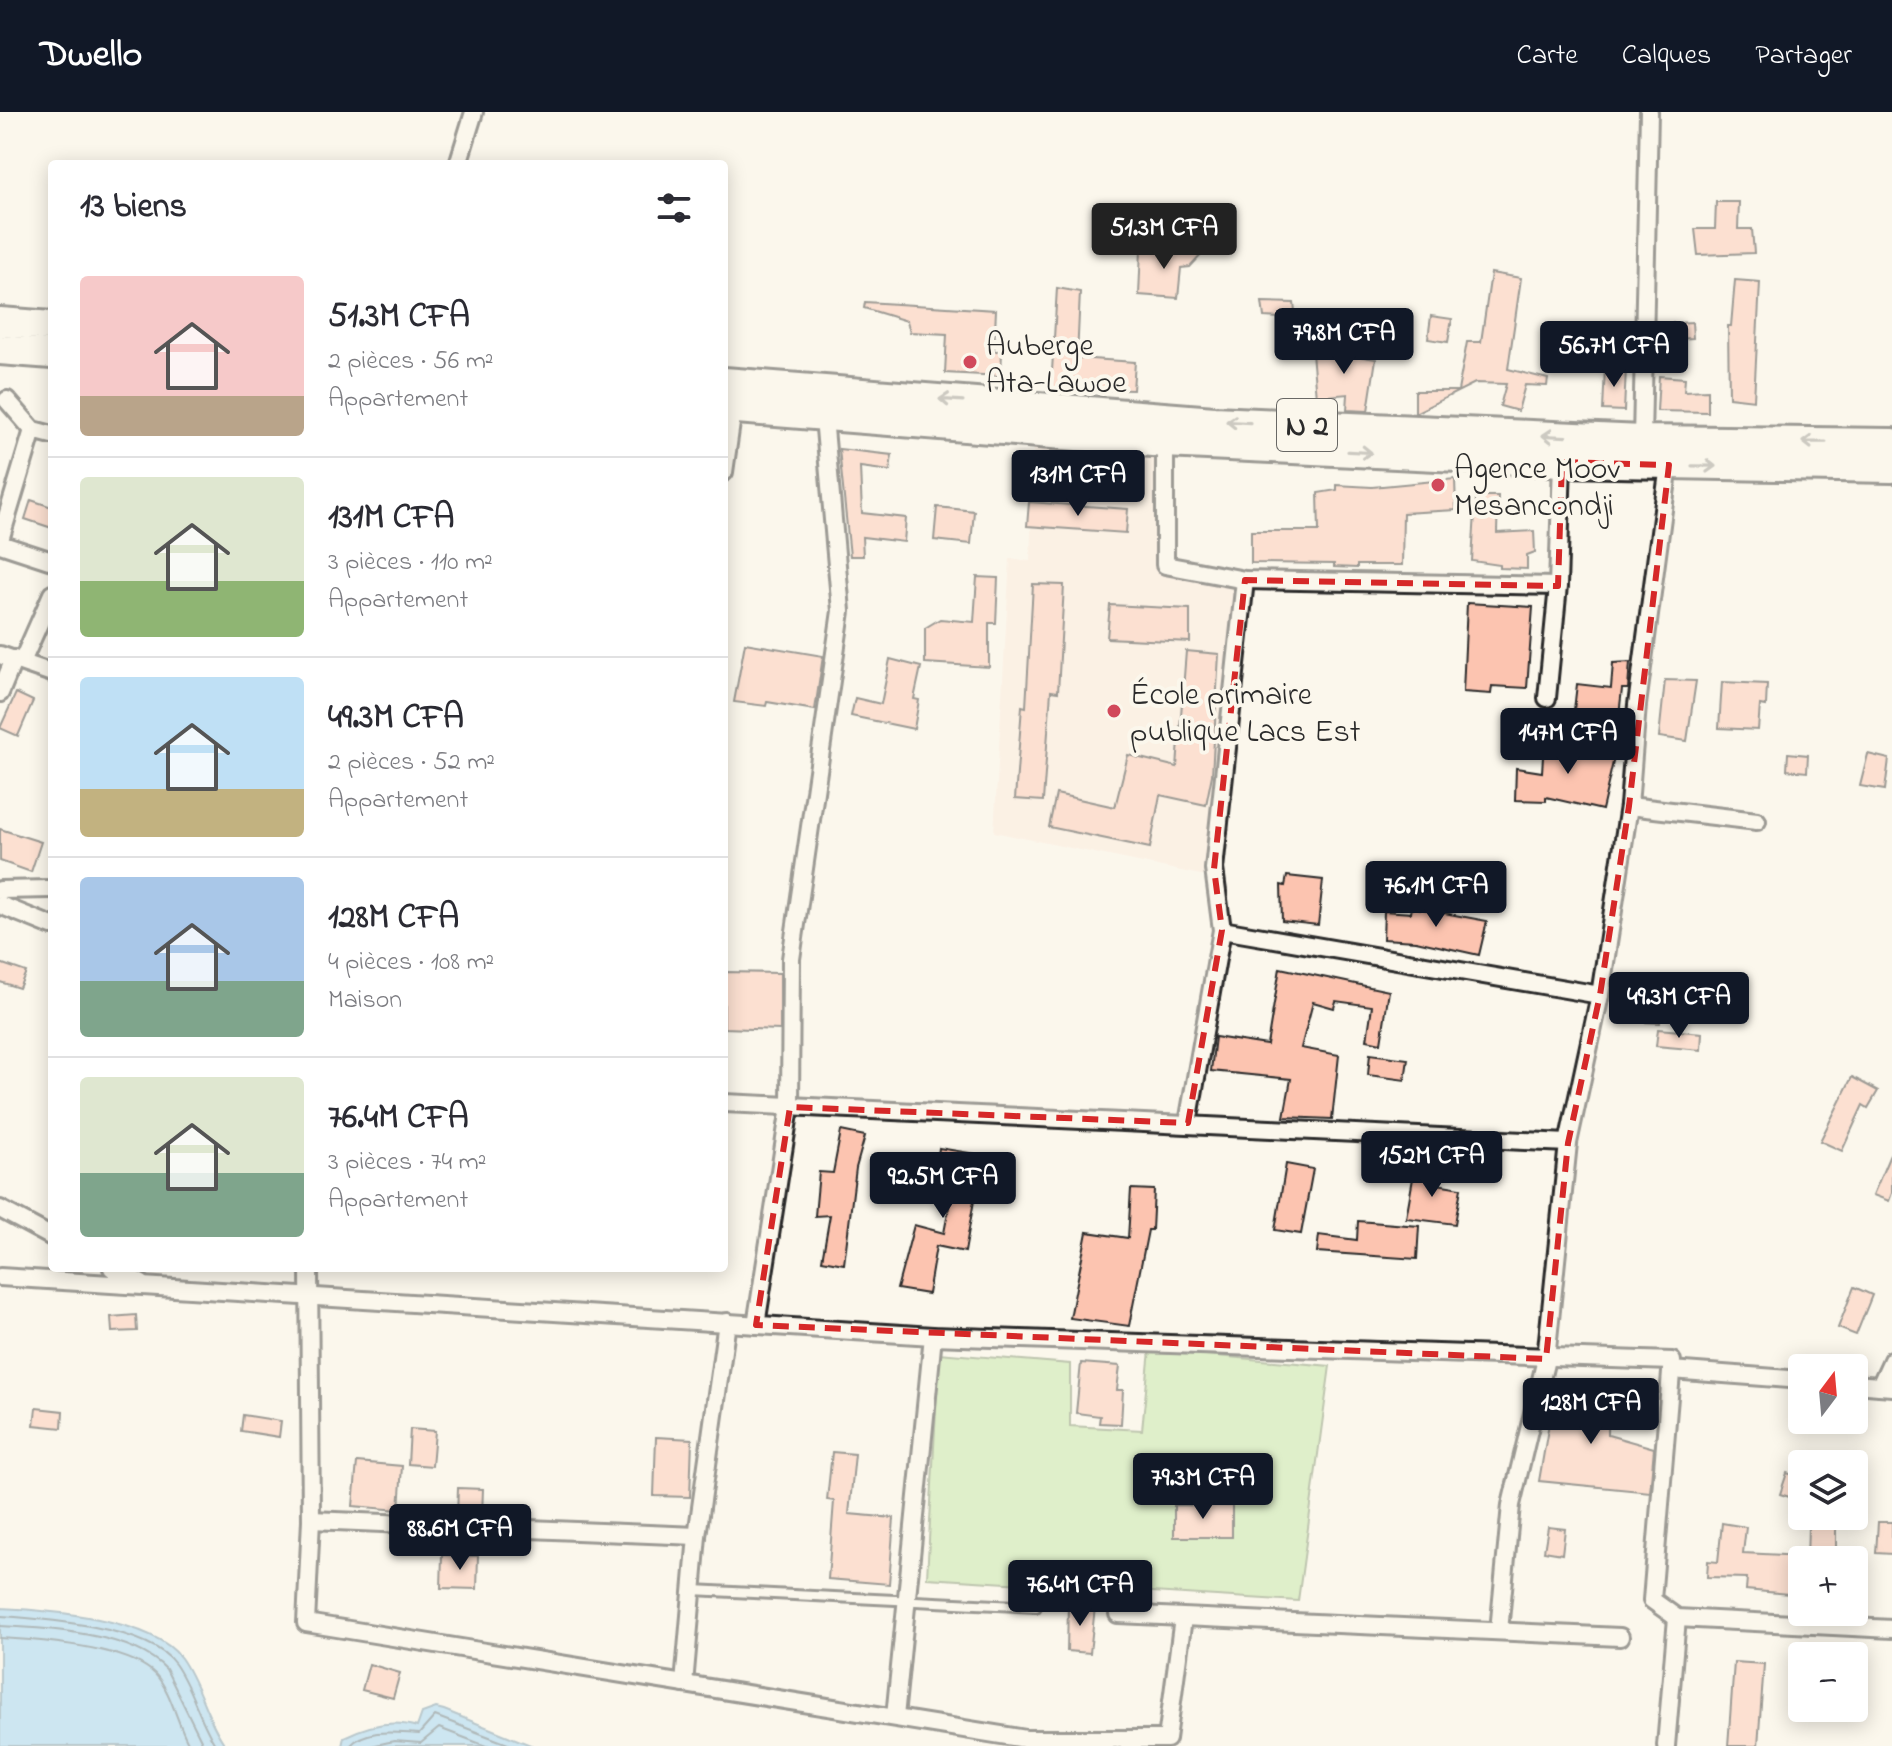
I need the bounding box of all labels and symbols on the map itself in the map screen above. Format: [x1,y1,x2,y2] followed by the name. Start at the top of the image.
[1072,203,1256,271] pin: 51.3M CFA
[1252,308,1436,376] pin: 79.8M CFA
[1522,321,1706,389] pin: 56.7M CFA
[986,324,1127,408] place label: Auberge Ata-Lawoe
[961,353,979,371] marker: Auberge Ata-Lawoe
[938,392,965,407] one-way arrow
[1277,399,1337,451] road number: N 2
[1225,414,1252,429] one-way arrow
[1541,428,1568,443] one-way arrow
[1801,434,1828,450] one-way arrow
[1346,445,1373,460] one-way arrow
[1454,447,1620,531] place label: Agence Moov Mesancondji
[995,450,1161,518] pin: 131M CFA
[1690,458,1717,473] one-way arrow
[1429,476,1447,494] marker: Agence Moov Mesancondji
[1130,673,1361,757] place label: École primaire publique Lacs Est
[1105,702,1123,720] marker: École primaire publique Lacs Est
[1485,708,1651,776] pin: 147M CFA
[1344,861,1528,929] pin: 76.1M CFA
[1587,972,1771,1040] pin: 49.3M CFA
[1349,1131,1515,1199] pin: 152M CFA
[851,1152,1035,1220] pin: 92.5M CFA
[1788,1354,1868,1434] north arrow
[1508,1378,1674,1446] pin: 128M CFA
[1111,1453,1295,1521] pin: 79.3M CFA
[368,1504,552,1572] pin: 88.6M CFA
[988,1560,1172,1628] pin: 76.4M CFA

